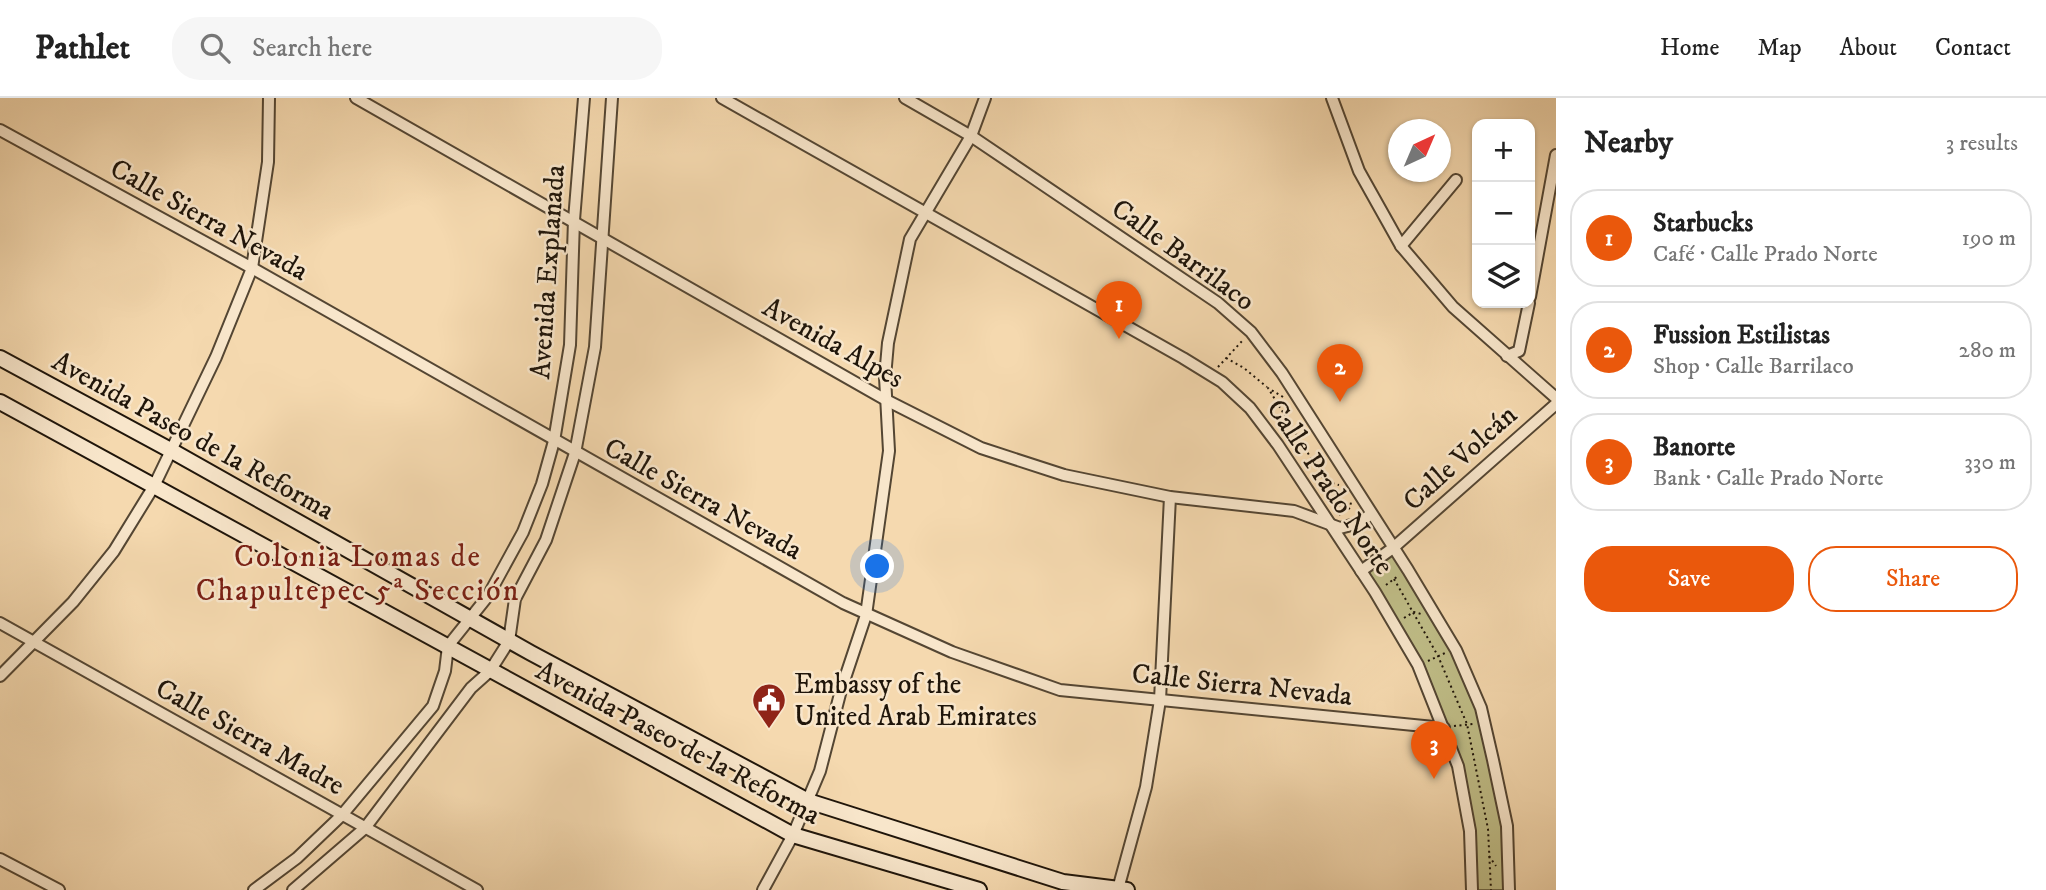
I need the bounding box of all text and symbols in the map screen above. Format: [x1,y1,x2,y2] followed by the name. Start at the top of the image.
[172,17,662,80] search box
[35,28,130,69] text: Pathlet
[196,29,234,67] icon: search
[252,32,372,65] text: Search here
[1660,33,1719,63] text: Home
[1757,33,1802,63] text: Map
[1840,33,1897,63] text: About
[1935,33,2011,63] text: Contact
[1388,119,1451,182] north arrow
[1472,119,1535,308] map controls
[1472,119,1535,182] button: +
[1584,125,1673,162] text: Nearby
[1946,129,2018,158] text: 3 results
[104,151,314,289] street label: Calle Sierra Nevada
[523,163,573,380] street label: Avenida Explanada
[1472,182,1535,245] button: −
[1105,191,1261,319] street label: Calle Barrilaco
[1653,207,1753,240] text: Starbucks
[1605,224,1613,253] text: 1
[1962,224,2016,253] text: 190 m
[1653,240,1878,269] text: Café · Calle Prado Norte
[1472,245,1535,308] button: layers
[1096,281,1142,339] pin: 1
[756,290,910,396] street label: Avenida Alpes
[1653,319,1830,352] text: Fussion Estilistas
[1603,336,1615,365] text: 2
[1959,336,2016,365] text: 280 m
[46,344,340,528] street label: Avenida Paseo de la Reforma
[1317,344,1363,402] pin: 2
[1653,352,1854,381] text: Shop · Calle Barrilaco
[1258,393,1402,581] street label: Calle Prado Norte
[1396,397,1525,518] street label: Calle Volcán
[598,430,808,568] street label: Calle Sierra Nevada
[1653,431,1735,464] text: Banorte
[1605,448,1613,477] text: 3
[1964,448,2016,477] text: 330 m
[1653,464,1884,493] text: Bank · Calle Prado Norte
[196,539,520,610] district label: Colonia Lomas de Chapultepec 5ª Sección
[1584,546,1794,612] button: Save
[1808,546,2018,612] button: Share
[860,549,894,583] your location
[530,653,826,833] street label: Avenida Paseo de la Reforma
[1130,656,1354,714] street label: Calle Sierra Nevada
[794,667,1037,734] place label: Embassy of the United Arab Emirates
[149,671,351,803] street label: Calle Sierra Madre
[750,681,788,730] public building icon: Embassy of the United Arab Emirates
[1411,721,1457,779] pin: 3

